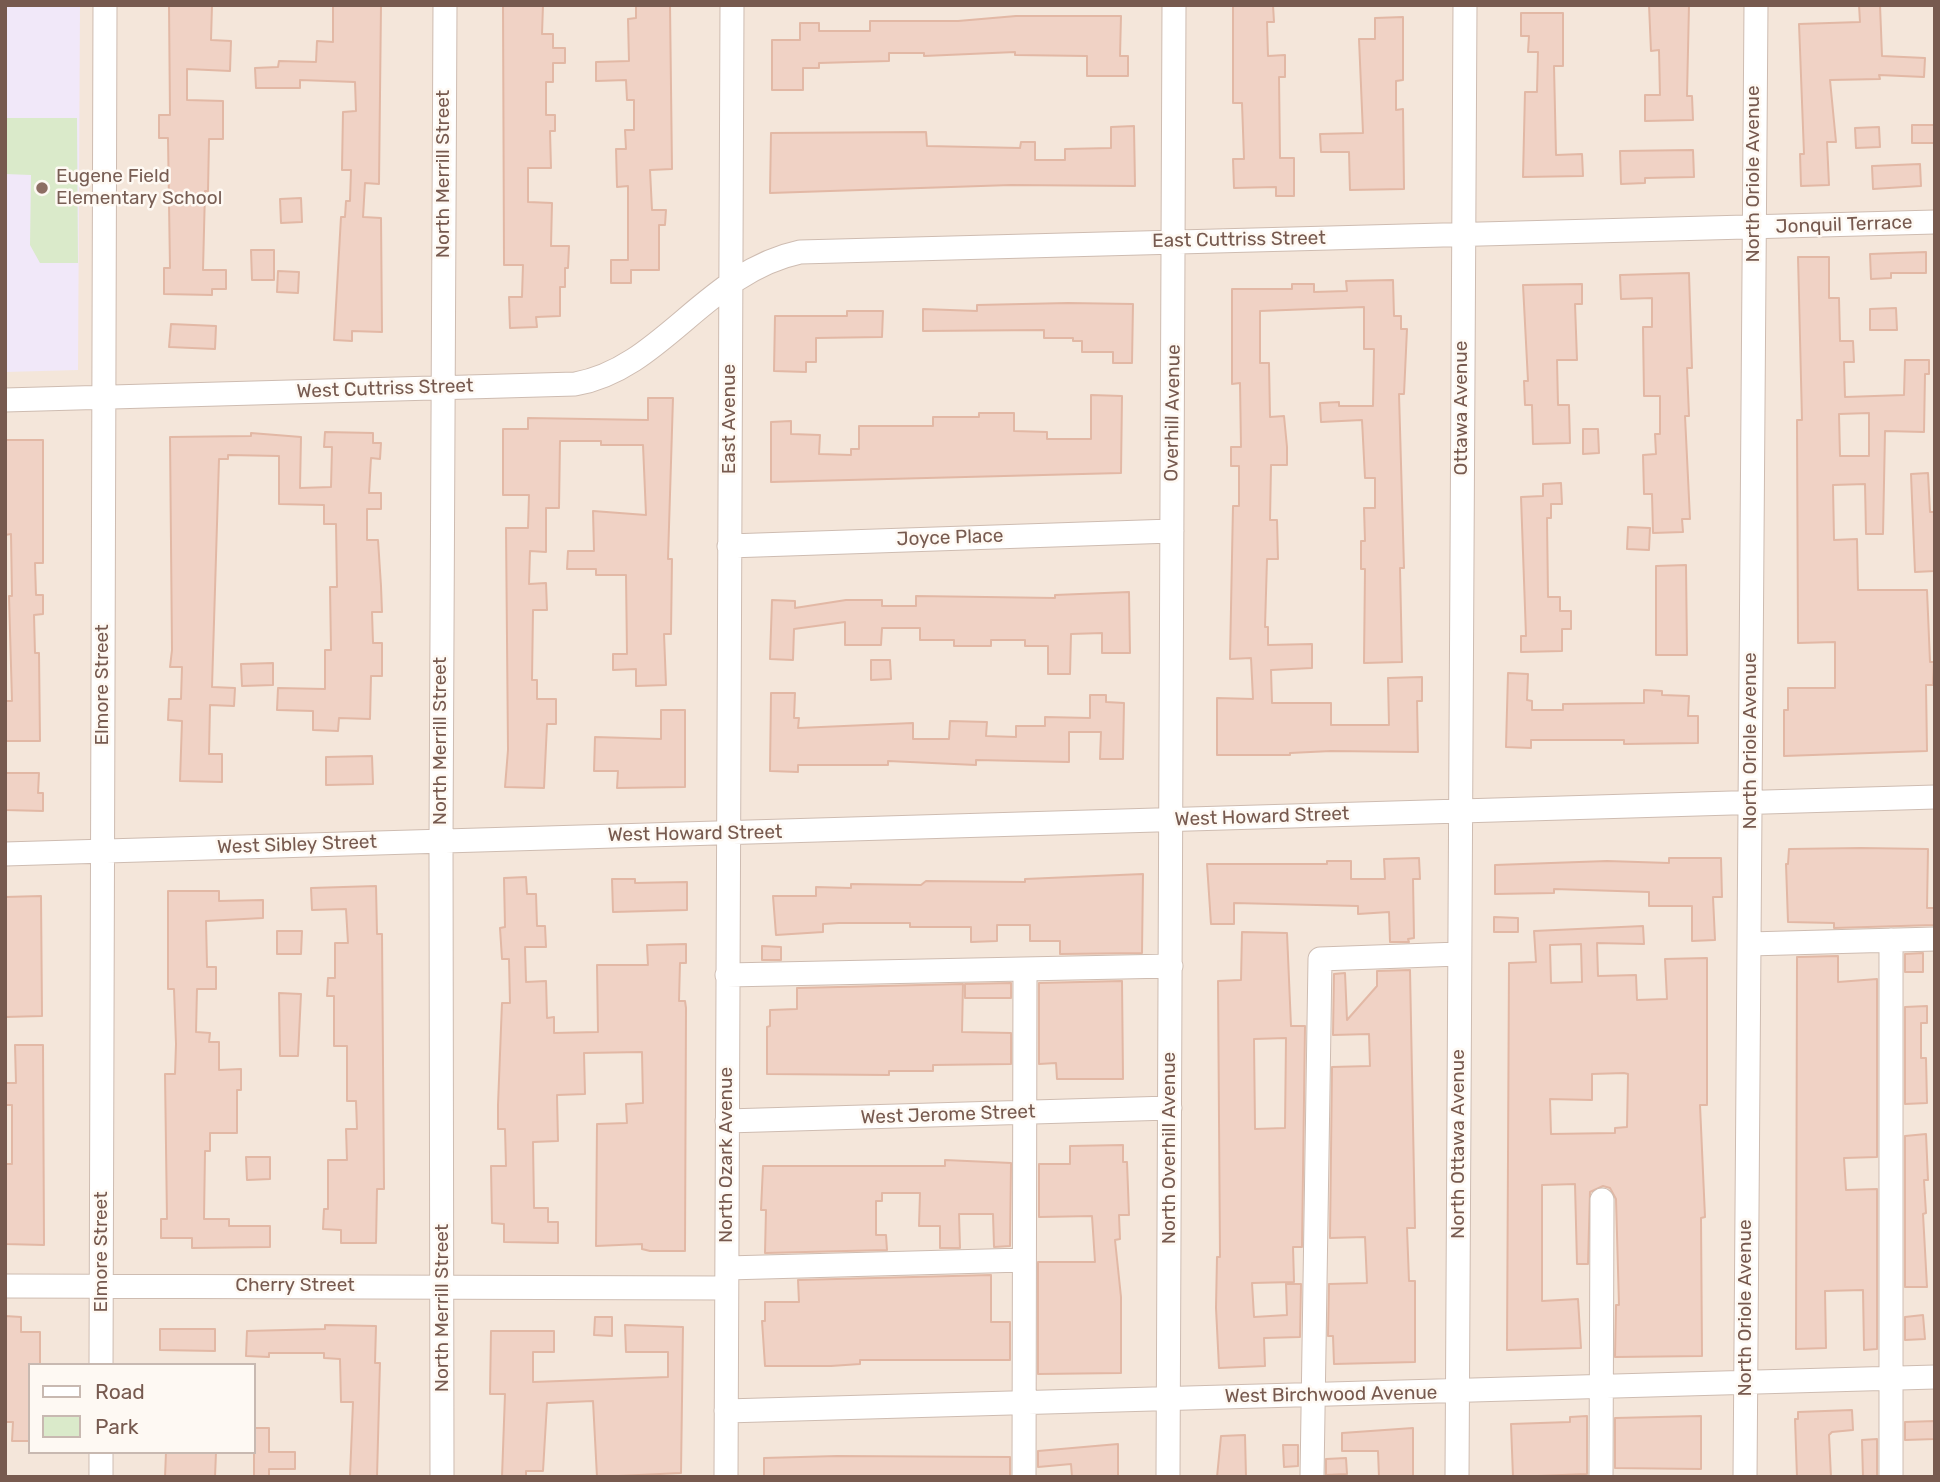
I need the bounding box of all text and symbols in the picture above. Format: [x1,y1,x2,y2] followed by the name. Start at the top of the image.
[1743,85,1765,263] street label: North Oriole Avenue
[433,90,455,258] street label: North Merrill Street
[56,166,222,210] place label: Eugene Field Elementary School
[34,180,50,196] marker: Eugene Field Elementary School
[1775,211,1913,239] street label: Jonquil Terrace
[1152,227,1326,253] street label: East Cuttriss Street
[1451,341,1473,475] street label: Ottawa Avenue
[1160,344,1186,482] street label: Overhill Avenue
[719,364,741,474] street label: East Avenue
[296,375,474,403] street label: West Cuttriss Street
[896,525,1004,551] street label: Joyce Place
[92,624,114,746] street label: Elmore Street
[1740,652,1762,830] street label: North Oriole Avenue
[430,657,452,825] street label: North Merrill Street
[1174,803,1350,831] street label: West Howard Street
[607,821,783,847] street label: West Howard Street
[217,831,377,859] street label: West Sibley Street
[1448,1049,1470,1239] street label: North Ottawa Avenue
[1159,1052,1181,1244] street label: North Overhill Avenue
[716,1067,738,1243] street label: North Ozark Avenue
[860,1101,1036,1129] street label: West Jerome Street
[91,1191,113,1313] street label: Elmore Street
[1735,1219,1757,1397] street label: North Oriole Avenue
[432,1224,454,1392] street label: North Merrill Street
[235,1275,355,1297] street label: Cherry Street
[28,1363,256,1454] legend
[95,1379,145,1404] text: Road
[1224,1382,1438,1408] street label: West Birchwood Avenue
[95,1414,139,1439] text: Park

